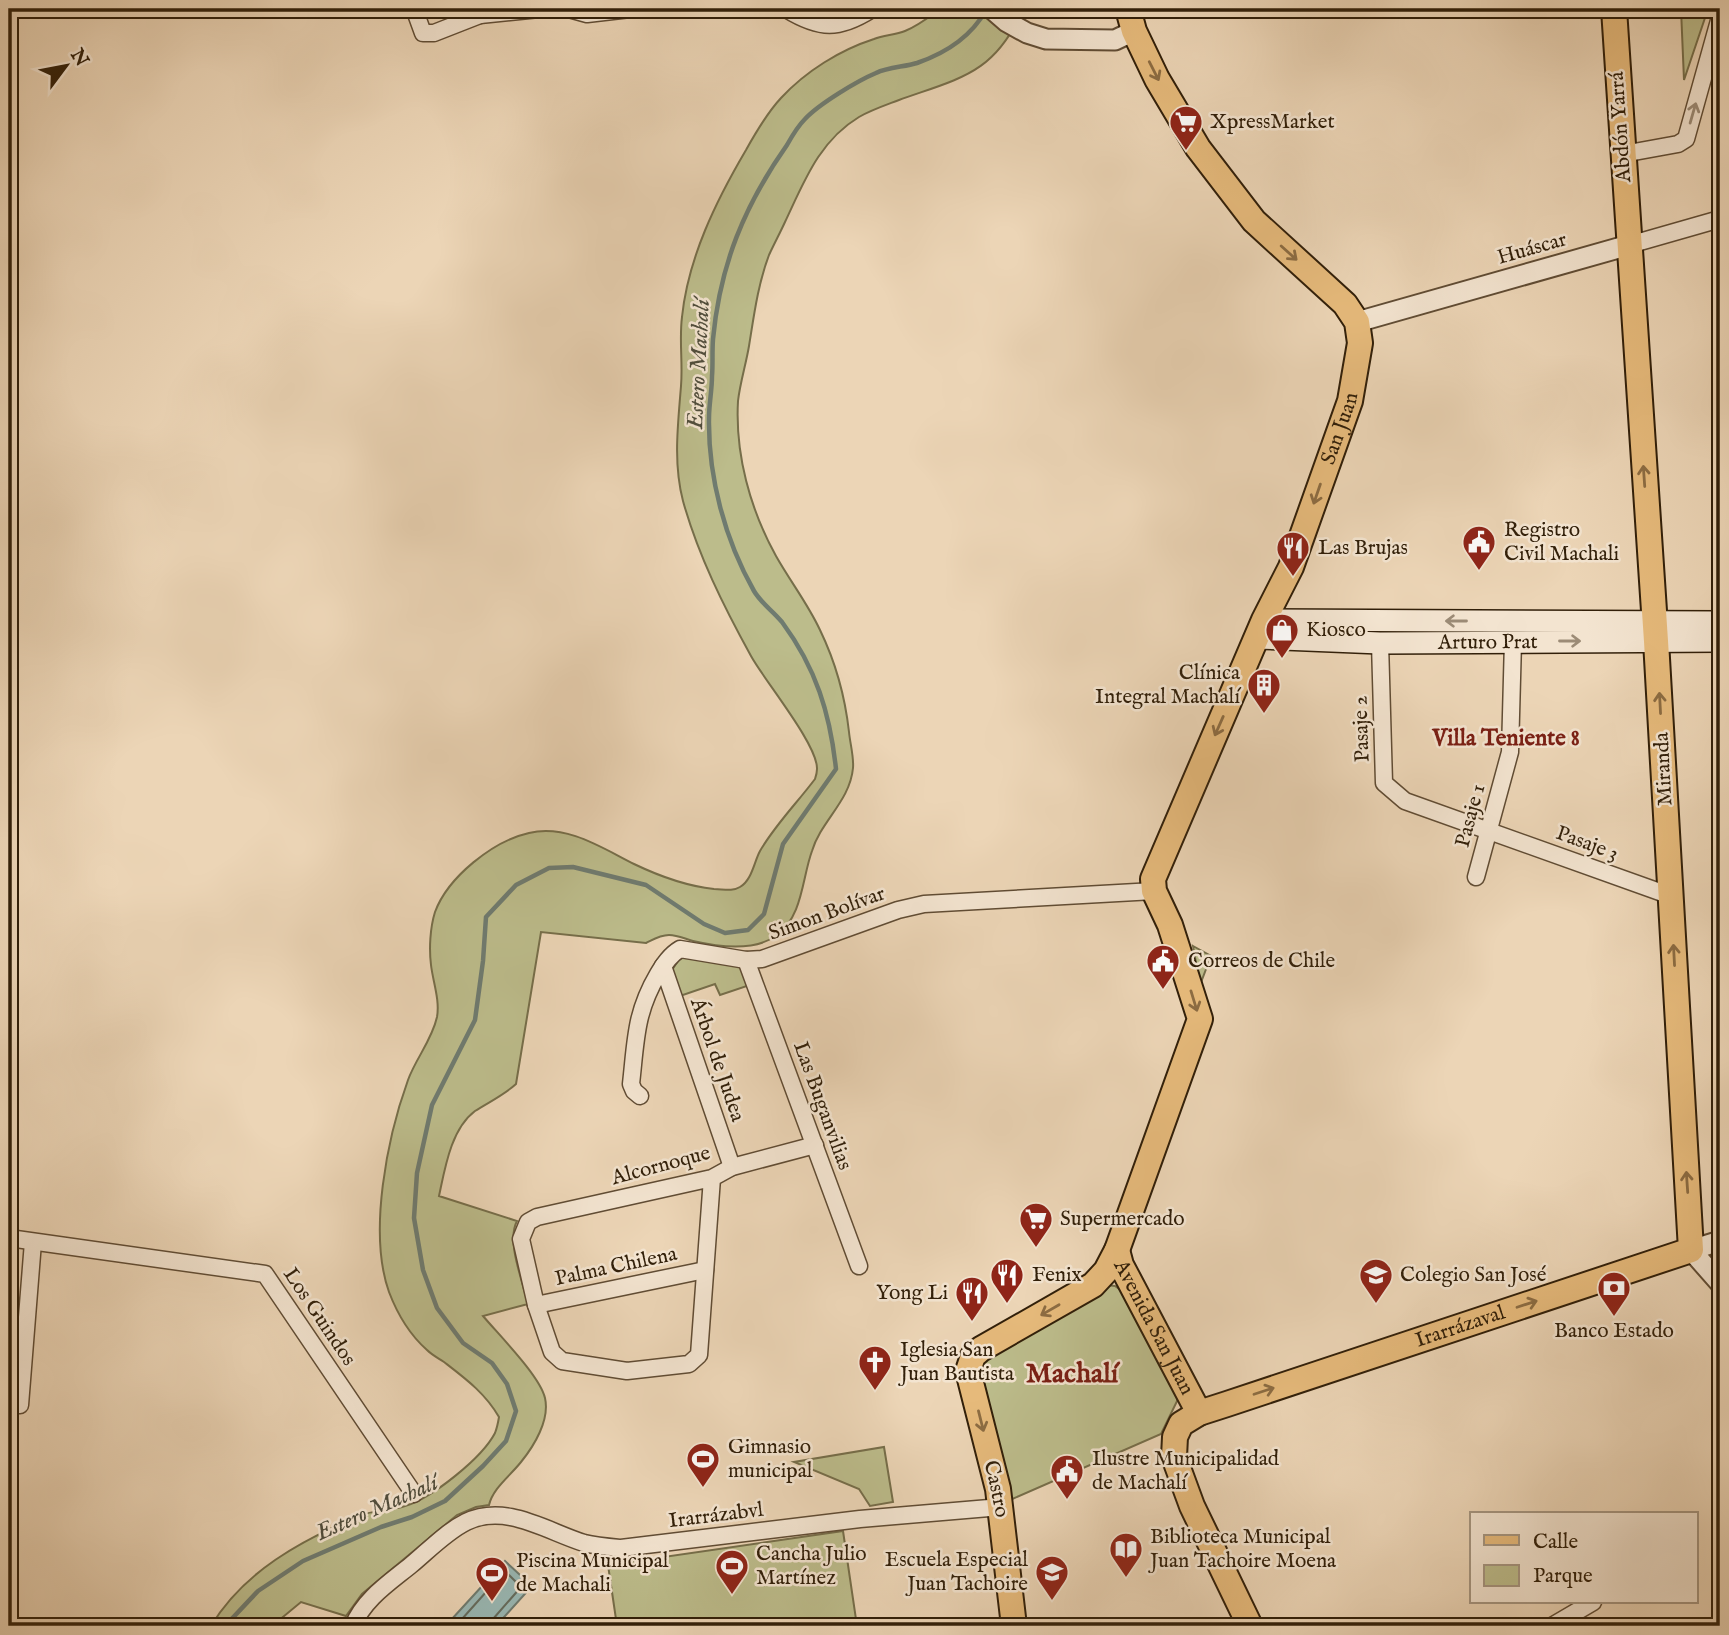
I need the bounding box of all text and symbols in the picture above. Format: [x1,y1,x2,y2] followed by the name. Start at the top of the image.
[32,32,102,102] north arrow
[64,44,94,72] text: N
[1147,61,1161,81] one-way arrow
[1604,70,1638,184] street label: Abdón Yarrá
[1167,103,1205,152] supermarket icon: XpressMarket
[1688,103,1701,125] one-way arrow
[1210,109,1335,136] place label: XpressMarket
[1494,226,1570,272] street label: Huáscar
[1279,245,1297,261] one-way arrow
[681,295,717,431] water label: Estero Machalí
[1315,391,1365,468] street label: San Juan
[1637,465,1650,488] one-way arrow
[1310,483,1323,505] one-way arrow
[1504,517,1619,568] place label: Registro Civil Machali
[1460,523,1498,572] public building icon: Registro Civil Machali
[1274,529,1312,578] restaurant icon: Las Brujas
[1318,535,1408,562] place label: Las Brujas
[1263,611,1301,660] shop icon: Kiosco
[1445,614,1468,628] one-way arrow
[1306,617,1366,644] place label: Kiosco
[1437,629,1538,656] street label: Arturo Prat
[1558,634,1581,648] one-way arrow
[1095,660,1241,711] place label: Clínica Integral Machalí
[1245,666,1283,715] building icon: Clínica Integral Machalí
[1653,692,1666,715] one-way arrow
[1347,695,1377,763] street label: Pasaje 2
[1212,715,1225,736] one-way arrow
[1431,724,1580,753] district label: Villa Teniente 8
[1649,731,1679,806] street label: Miranda
[1450,781,1492,851] street label: Pasaje 1
[1552,820,1622,868] street label: Pasaje 3
[765,880,889,948] street label: Simon Bolívar
[1144,942,1182,991] public building icon: Correos de Chile
[1667,943,1680,966] one-way arrow
[1188,948,1335,975] place label: Correos de Chile
[1188,990,1201,1012] one-way arrow
[683,993,752,1126] street label: Árbol de Judea
[786,1038,858,1174] street label: Las Buganvilias
[608,1140,714,1192] street label: Alcornoque
[1680,1171,1693,1194] one-way arrow
[1017,1200,1055,1249] supermarket icon: Supermercado
[1060,1206,1185,1233] place label: Supermercado
[553,1241,680,1293] street label: Palma Chilena
[1107,1254,1201,1400] street label: Avenida San Juan
[988,1256,1026,1305] restaurant icon: Fenix
[1357,1256,1395,1305] school or university icon: Colegio San José
[1032,1262,1082,1289] place label: Fenix
[1400,1262,1547,1289] place label: Colegio San José
[276,1263,362,1371] street label: Los Guindos
[1595,1269,1633,1318] bank icon: Banco Estado
[953,1274,991,1323] restaurant icon: Yong Li
[876,1280,948,1307] place label: Yong Li
[1515,1297,1537,1310] one-way arrow
[1412,1299,1509,1354] street label: Irarrázaval
[1040,1303,1060,1317] one-way arrow
[1554,1318,1674,1345] place label: Banco Estado
[898,1337,1015,1388] place label: Iglesia San Juan Bautista
[856,1343,894,1392] church icon: Iglesia San Juan Bautista
[1026,1357,1121,1392] district label: Machalí
[1253,1384,1275,1397] one-way arrow
[975,1409,988,1432] one-way arrow
[728,1434,813,1485] place label: Gimnasio municipal
[684,1440,722,1489] sports icon: Gimnasio municipal
[1092,1446,1280,1497] place label: Ilustre Municipalidad de Machalí
[1048,1452,1086,1501] public building icon: Ilustre Municipalidad de Machalí
[977,1458,1015,1520] street label: Castro
[311,1467,446,1548] water label: Estero Machalí
[667,1497,765,1535] street label: Irarrázabvl
[1470,1512,1698,1604] legend
[1148,1524,1337,1575] place label: Biblioteca Municipal Juan Tachoire Moena
[1533,1529,1578,1556] text: Calle
[1107,1530,1145,1579] library icon: Biblioteca Municipal Juan Tachoire Moena
[756,1541,867,1592] place label: Cancha Julio Martínez
[713,1547,751,1596] sports icon: Cancha Julio Martínez
[885,1547,1028,1598] place label: Escuela Especial Juan Tachoire
[516,1548,669,1599] place label: Piscina Municipal de Machali
[1033,1553,1071,1602] school or university icon: Escuela Especial Juan Tachoire
[473,1554,511,1603] sports icon: Piscina Municipal de Machali
[1533,1563,1593,1590] text: Parque

